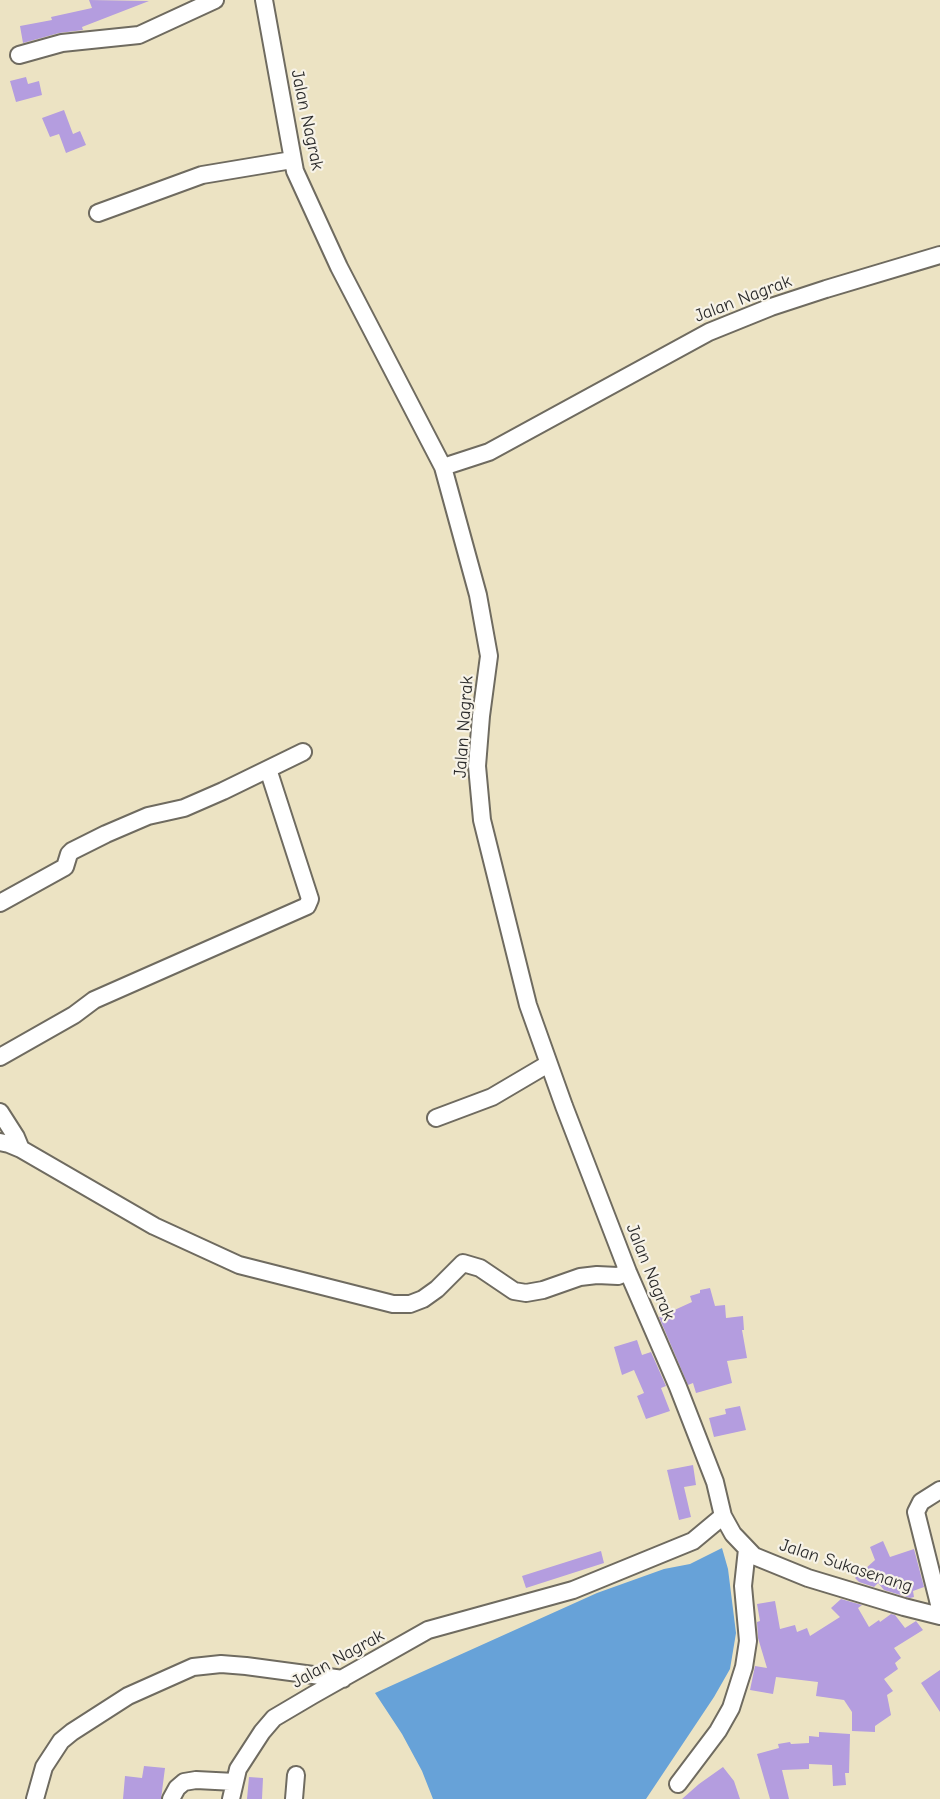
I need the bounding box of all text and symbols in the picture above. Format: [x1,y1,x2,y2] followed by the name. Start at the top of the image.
[286,68,328,172] street label: Jalan Nagrak
[691,271,795,327] street label: Jalan Nagrak
[450,675,478,779] street label: Jalan Nagrak
[621,1221,679,1323] street label: Jalan Nagrak
[777,1534,915,1598] street label: Jalan Sukasenang
[288,1625,388,1693] street label: Jalan Nagrak

